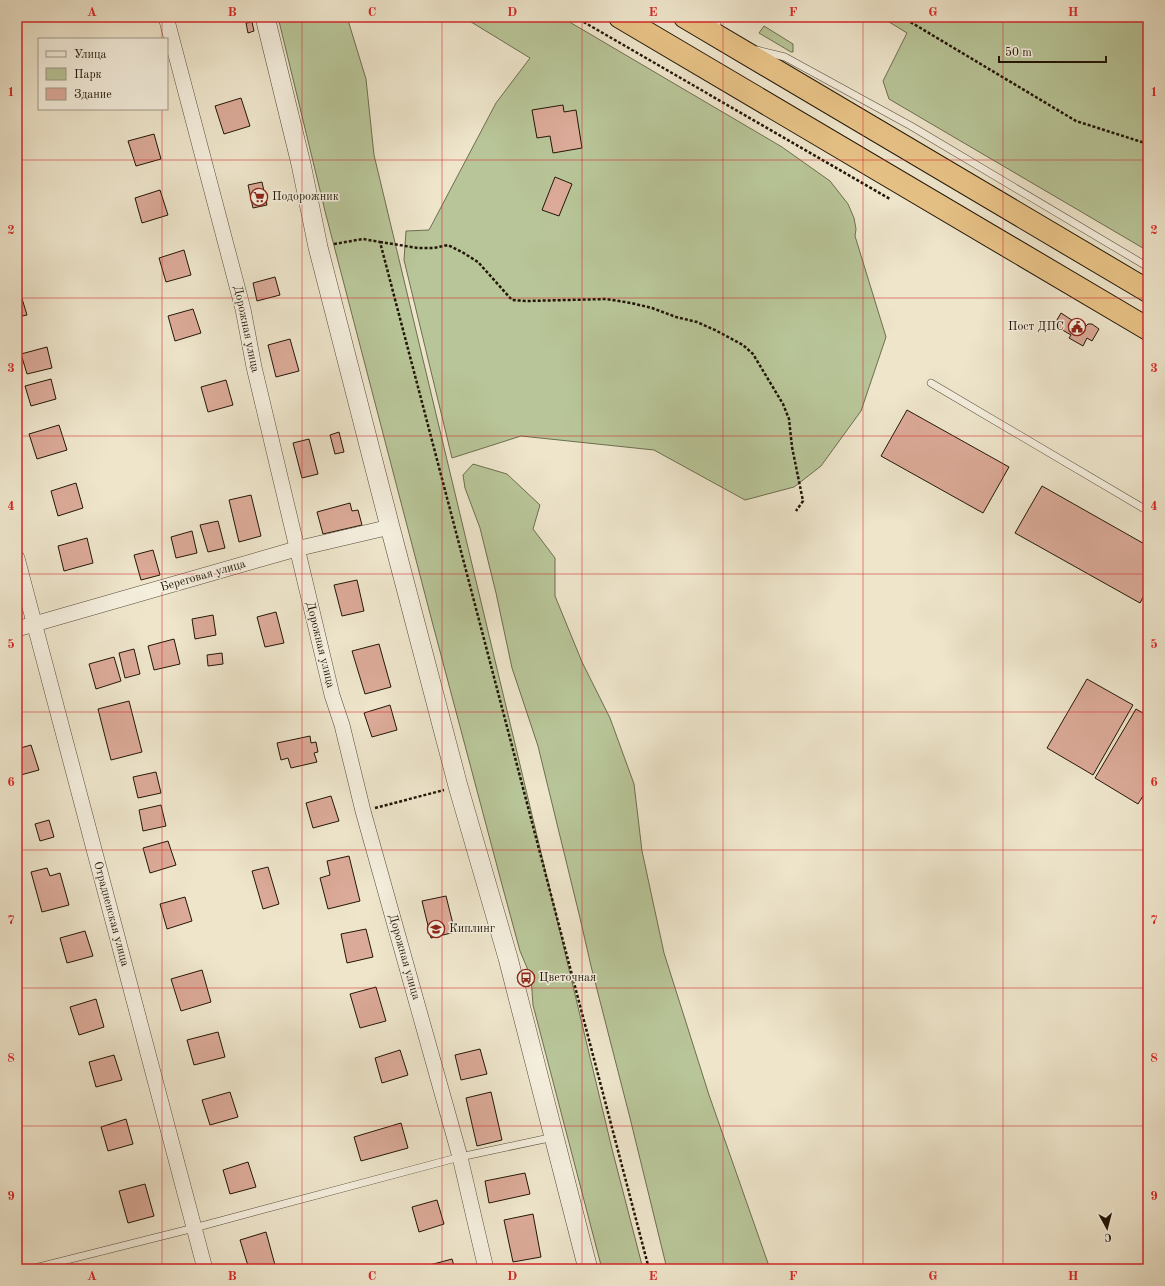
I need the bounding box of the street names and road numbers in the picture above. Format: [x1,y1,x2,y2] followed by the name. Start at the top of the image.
[231,285,261,374] street label: Дорожная улица
[159,558,247,594] street label: Береговая улица
[303,601,337,689] street label: Дорожная улица
[91,860,131,968] street label: Отрадненская улица
[386,913,422,1001] street label: Дорожная улица

